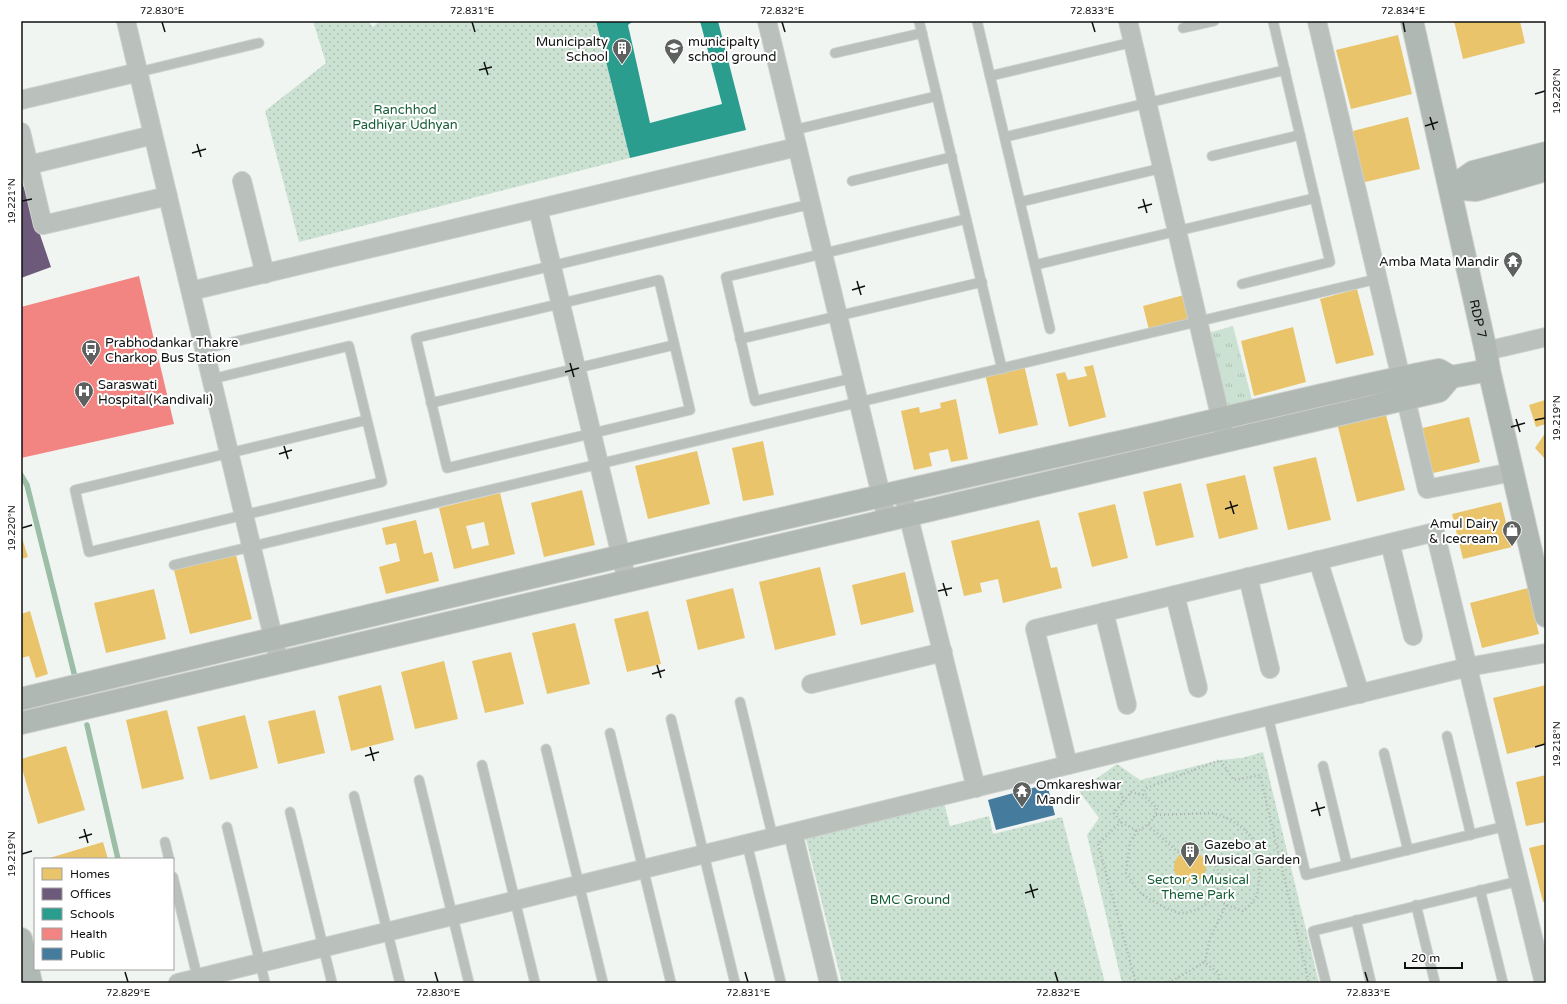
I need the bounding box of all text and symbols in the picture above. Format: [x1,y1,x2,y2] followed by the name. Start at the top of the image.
[140,5,184,17] text: 72.830°E
[450,5,494,17] text: 72.831°E
[760,5,804,17] text: 72.832°E
[1070,5,1114,17] text: 72.833°E
[1381,5,1425,17] text: 72.834°E
[536,34,608,65] place label: Municipalty School
[688,34,776,65] place label: municipalty school ground
[611,37,633,65] building icon: Municipalty School
[663,37,685,65] school or university icon: municipalty school ground
[1551,68,1563,114] text: 19.220°N
[352,102,458,133] park label: Ranchhod Padhiyar Udhyan
[6,178,18,224] text: 19.221°N
[1502,250,1524,278] temple icon: Amba Mata Mandir
[1379,254,1499,270] place label: Amba Mata Mandir
[1466,298,1490,340] street label: RDP 7
[105,335,238,366] place label: Prabhodankar Thakre Charkop Bus Station
[80,338,102,366] bus stop icon: Prabhodankar Thakre Charkop Bus Station
[98,377,213,408] place label: Saraswati Hospital(Kandivali)
[73,380,95,408] hospital icon: Saraswati Hospital(Kandivali)
[1551,395,1563,441] text: 19.219°N
[6,505,18,551] text: 19.220°N
[1429,516,1498,547] place label: Amul Dairy & Icecream
[1501,519,1523,547] shop icon: Amul Dairy & Icecream
[1551,721,1563,767] text: 19.218°N
[1036,777,1121,808] place label: Omkareshwar Mandir
[1011,780,1033,808] temple icon: Omkareshwar Mandir
[6,831,18,877] text: 19.219°N
[1204,837,1300,868] place label: Gazebo at Musical Garden
[1179,840,1201,868] building icon: Gazebo at Musical Garden
[34,858,174,970] legend
[70,867,110,881] text: Homes
[1147,872,1249,903] park label: Sector 3 Musical Theme Park
[70,887,111,901] text: Offices
[870,892,950,908] park label: BMC Ground
[70,907,115,921] text: Schools
[70,927,107,941] text: Health
[1405,944,1462,970] scale bar
[70,947,105,961] text: Public
[1411,951,1440,965] text: 20 m
[106,987,150,999] text: 72.829°E
[416,987,460,999] text: 72.830°E
[726,987,770,999] text: 72.831°E
[1036,987,1080,999] text: 72.832°E
[1346,987,1390,999] text: 72.833°E

